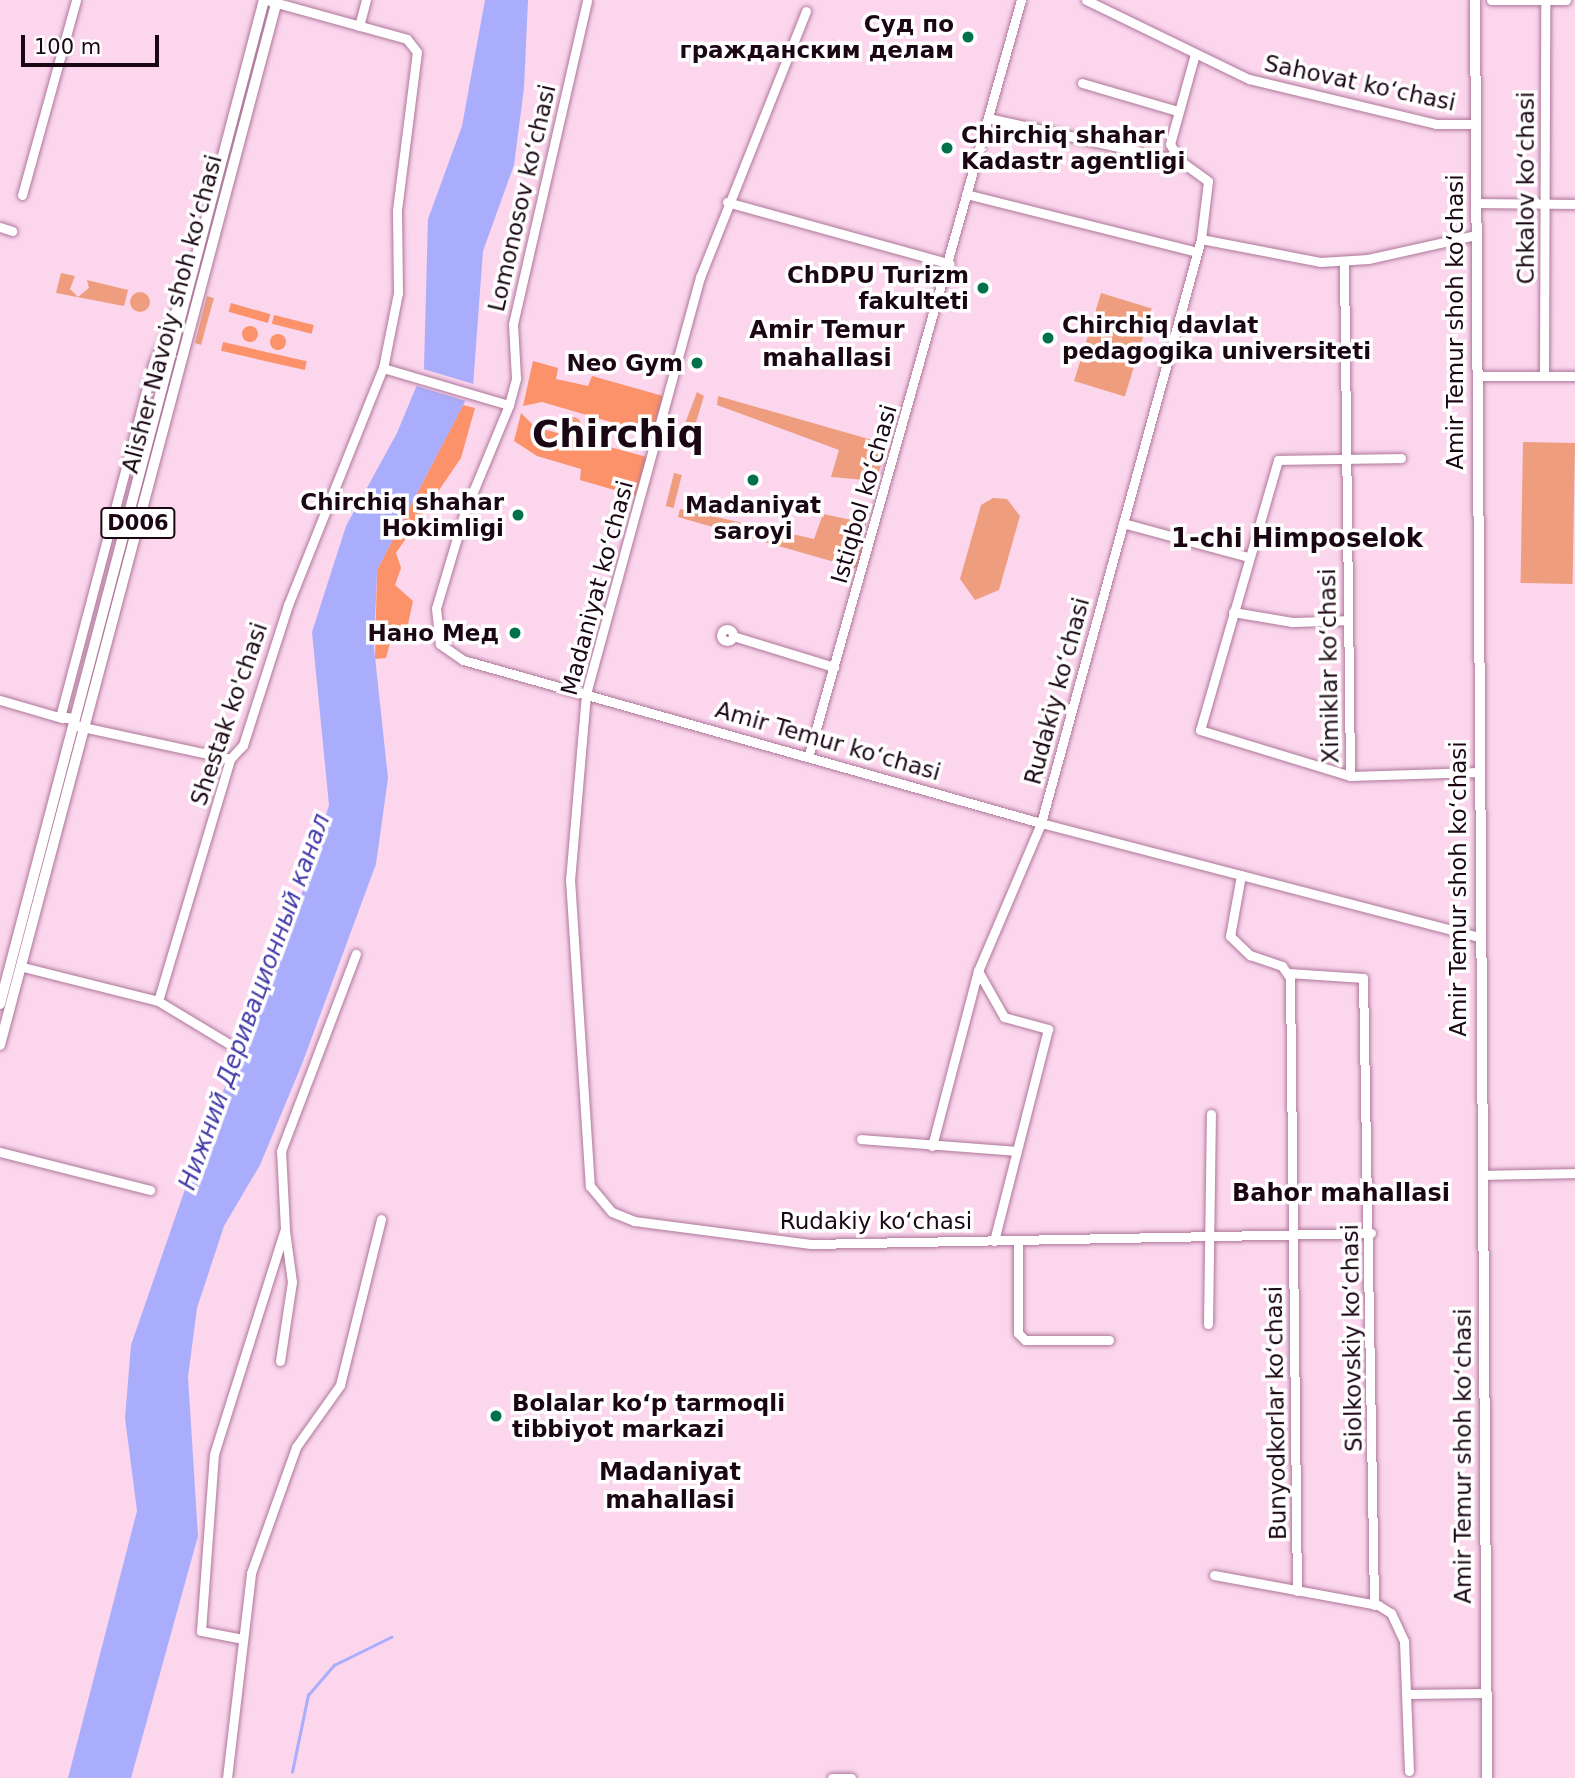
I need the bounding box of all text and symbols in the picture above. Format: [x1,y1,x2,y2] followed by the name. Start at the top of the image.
[680,10,954,64] place label: Суд по гражданским делам
[24,21,163,65] scale bar
[960,29,976,45] marker: Суд по гражданским делам
[34,35,101,59] text: 100 m
[1262,49,1458,117] street label: Sahovat ko‘chasi
[482,82,562,314] street label: Lomonosov ko‘chasi
[1512,92,1540,284] street label: Chkalov ko‘chasi
[961,121,1185,175] place label: Chirchiq shahar Kadastr agentligi
[939,140,955,156] marker: Chirchiq shahar Kadastr agentligi
[116,152,228,476] street label: Alisher Navoiy shoh koʻchasi
[1441,174,1469,470] street label: Amir Temur shoh ko‘chasi
[787,261,969,315] place label: ChDPU Turizm fakulteti
[975,280,991,296] marker: ChDPU Turizm fakulteti
[1062,311,1371,365] place label: Chirchiq davlat pedagogika universiteti
[749,317,905,373] district label: Amir Temur mahallasi
[1040,330,1056,346] marker: Chirchiq davlat pedagogika universiteti
[567,349,683,377] place label: Neo Gym
[689,355,705,371] marker: Neo Gym
[825,401,903,587] street label: Istiqbol ko‘chasi
[532,413,704,457] district label: Chirchiq
[745,472,761,488] marker: Madaniyat saroyi
[555,478,639,698] street label: Madaniyat ko‘chasi
[300,488,504,542] place label: Chirchiq shahar Hokimligi
[685,491,821,545] place label: Madaniyat saroyi
[100,505,176,540] road number: D006
[510,507,526,523] marker: Chirchiq shahar Hokimligi
[1171,523,1423,555] district label: 1-chi Himposelok
[1313,568,1345,764] street label: Ximiklar ko‘chasi
[1019,594,1095,788] street label: Rudakiy ko‘chasi
[185,619,273,809] street label: Shestak ko'chasi
[367,619,499,647] place label: Нано Мед
[505,623,525,643] marker: Нано Мед
[712,696,944,786] street label: Amir Temur ko‘chasi
[1444,741,1472,1037] street label: Amir Temur shoh ko‘chasi
[173,810,337,1194] water label: Нижний Деривационный канал
[1232,1180,1450,1208] district label: Bahor mahallasi
[780,1207,972,1235] street label: Rudakiy ko‘chasi
[1336,1224,1368,1452] street label: Siolkovskiy ko‘chasi
[1260,1286,1292,1540] street label: Bunyodkorlar ko‘chasi
[1449,1308,1477,1604] street label: Amir Temur shoh ko‘chasi
[512,1389,785,1443] place label: Bolalar ko‘p tarmoqli tibbiyot markazi
[486,1406,506,1426] marker: Bolalar ko‘p tarmoqli tibbiyot markazi
[599,1459,741,1515] district label: Madaniyat mahallasi

